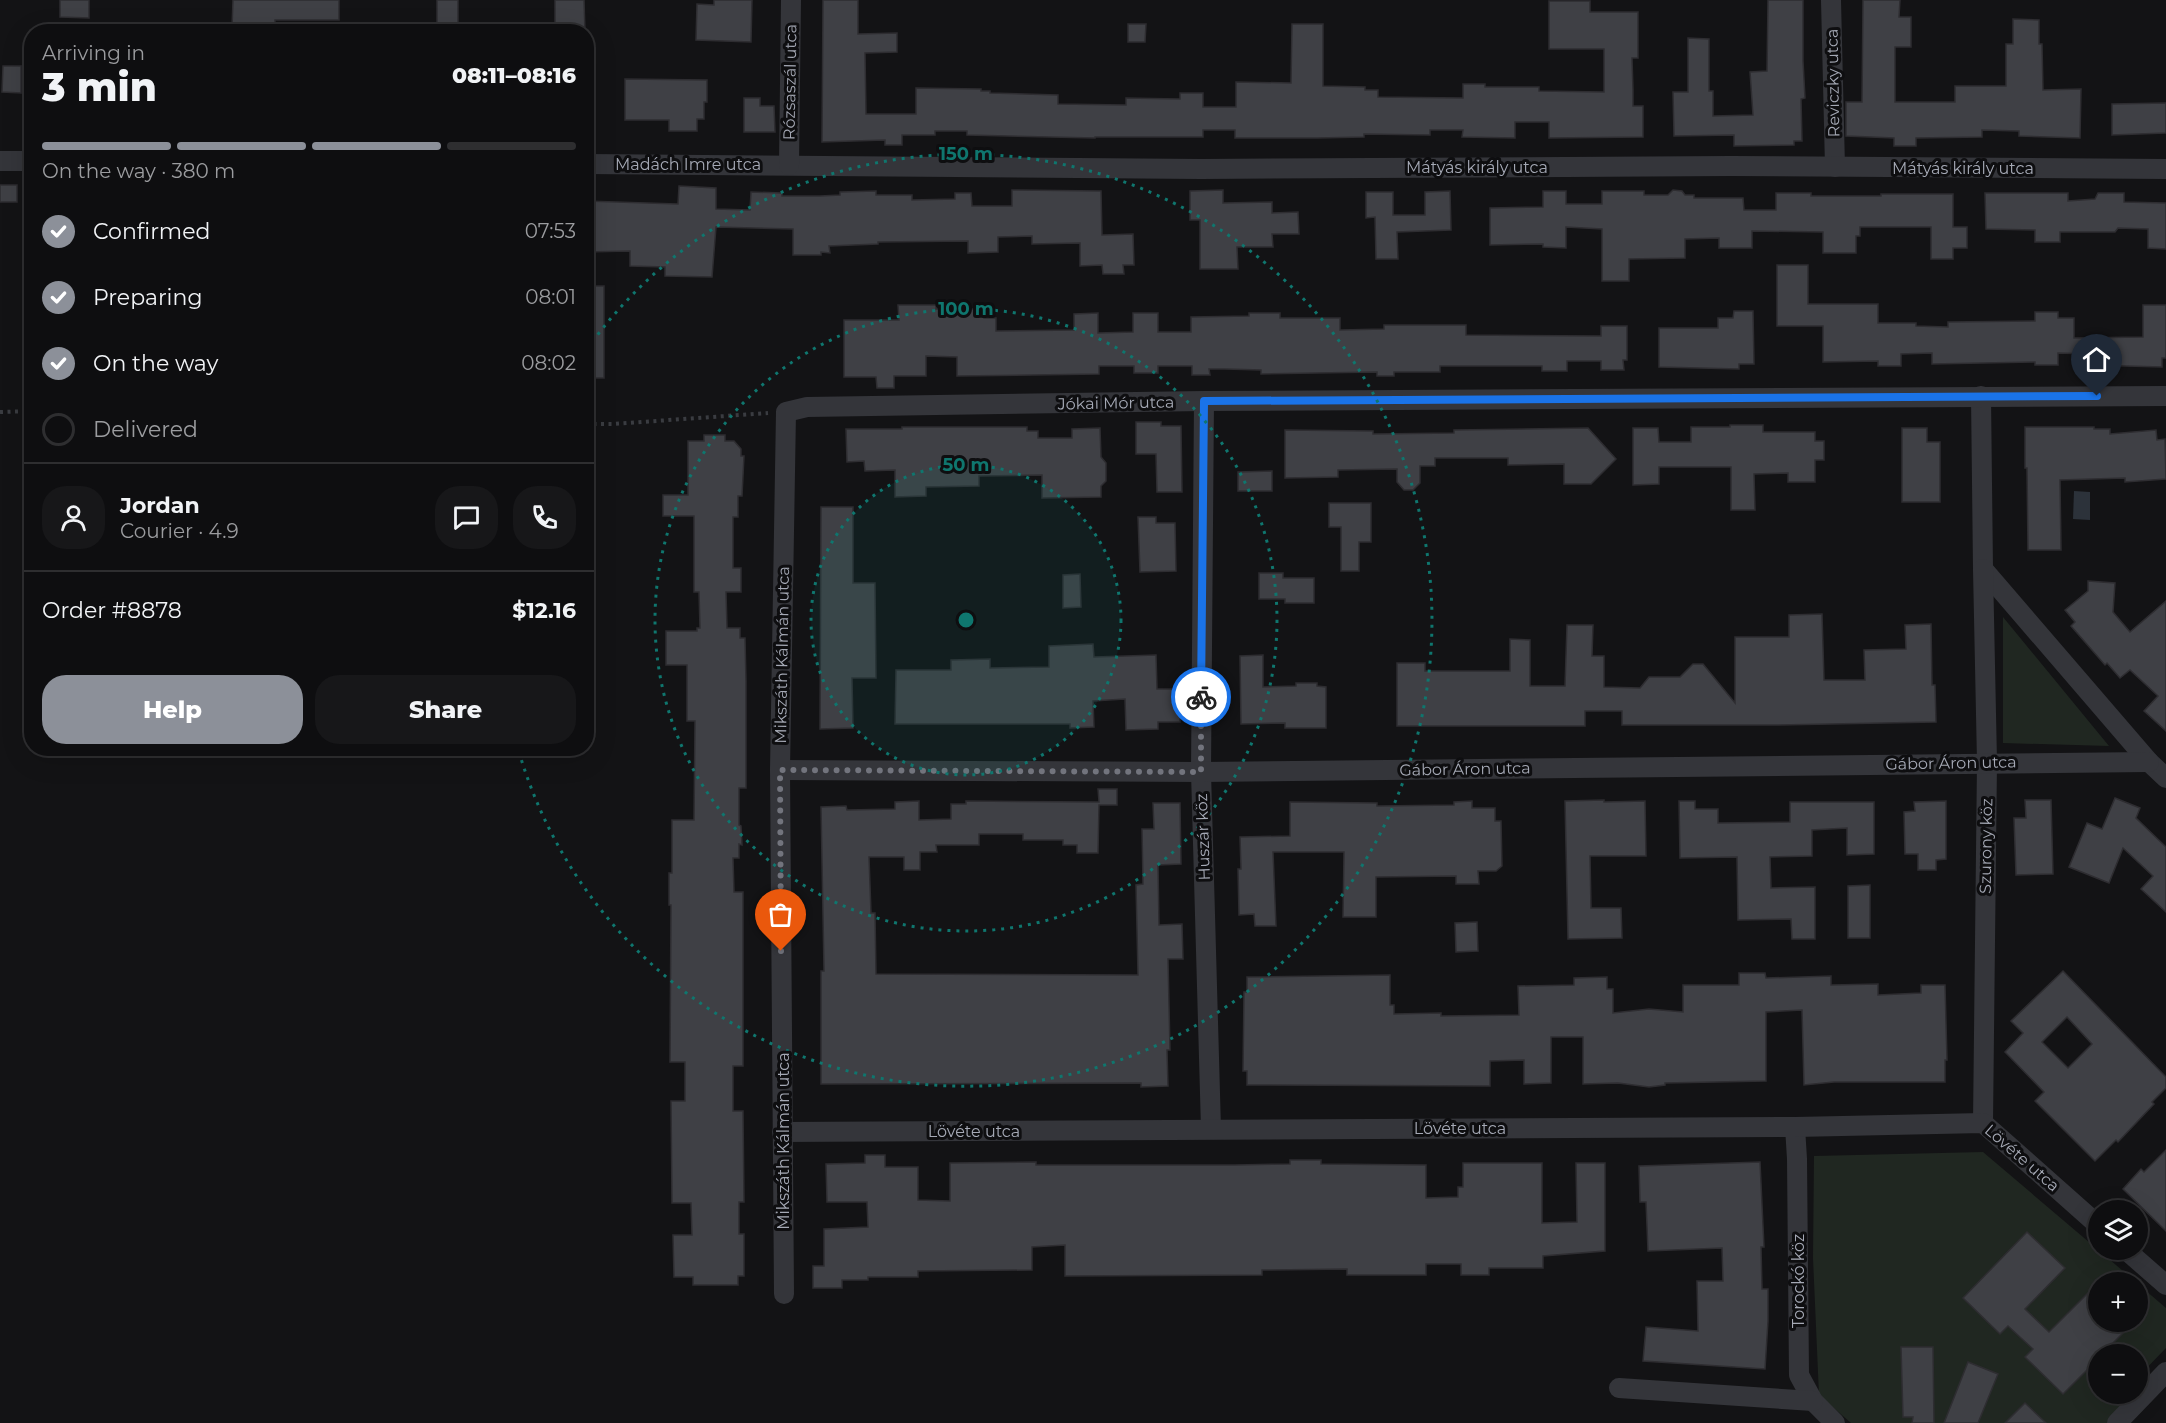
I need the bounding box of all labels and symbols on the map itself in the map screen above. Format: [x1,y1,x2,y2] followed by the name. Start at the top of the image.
[779,24,801,140] street label: Rózsaszál utca
[1823,29,1843,137] street label: Reviczky utca
[939,143,993,165] text: 150 m
[615,155,761,174] street label: Madách Imre utca
[1406,158,1548,177] street label: Mátyás király utca
[1892,159,2034,178] street label: Mátyás király utca
[938,298,994,320] text: 100 m
[2071,334,2122,396] pin
[1056,392,1175,414] street label: Jókai Mór utca
[943,454,989,476] text: 50 m
[771,566,793,744] street label: Mikszáth Kálmán utca
[956,610,976,630] centre of rings
[1171,667,1231,727] courier
[1885,752,2017,774] street label: Gábor Áron utca
[1399,758,1531,780] street label: Gábor Áron utca
[1192,793,1214,881] street label: Huszár köz
[1976,798,1996,894] street label: Szurony köz
[755,889,806,951] pin
[774,1052,793,1230] street label: Mikszáth Kálmán utca
[1414,1119,1506,1138] street label: Lövéte utca
[1981,1120,2063,1196] street label: Lövéte utca
[928,1122,1020,1141] street label: Lövéte utca
[1789,1234,1808,1328] street label: Torockó köz

